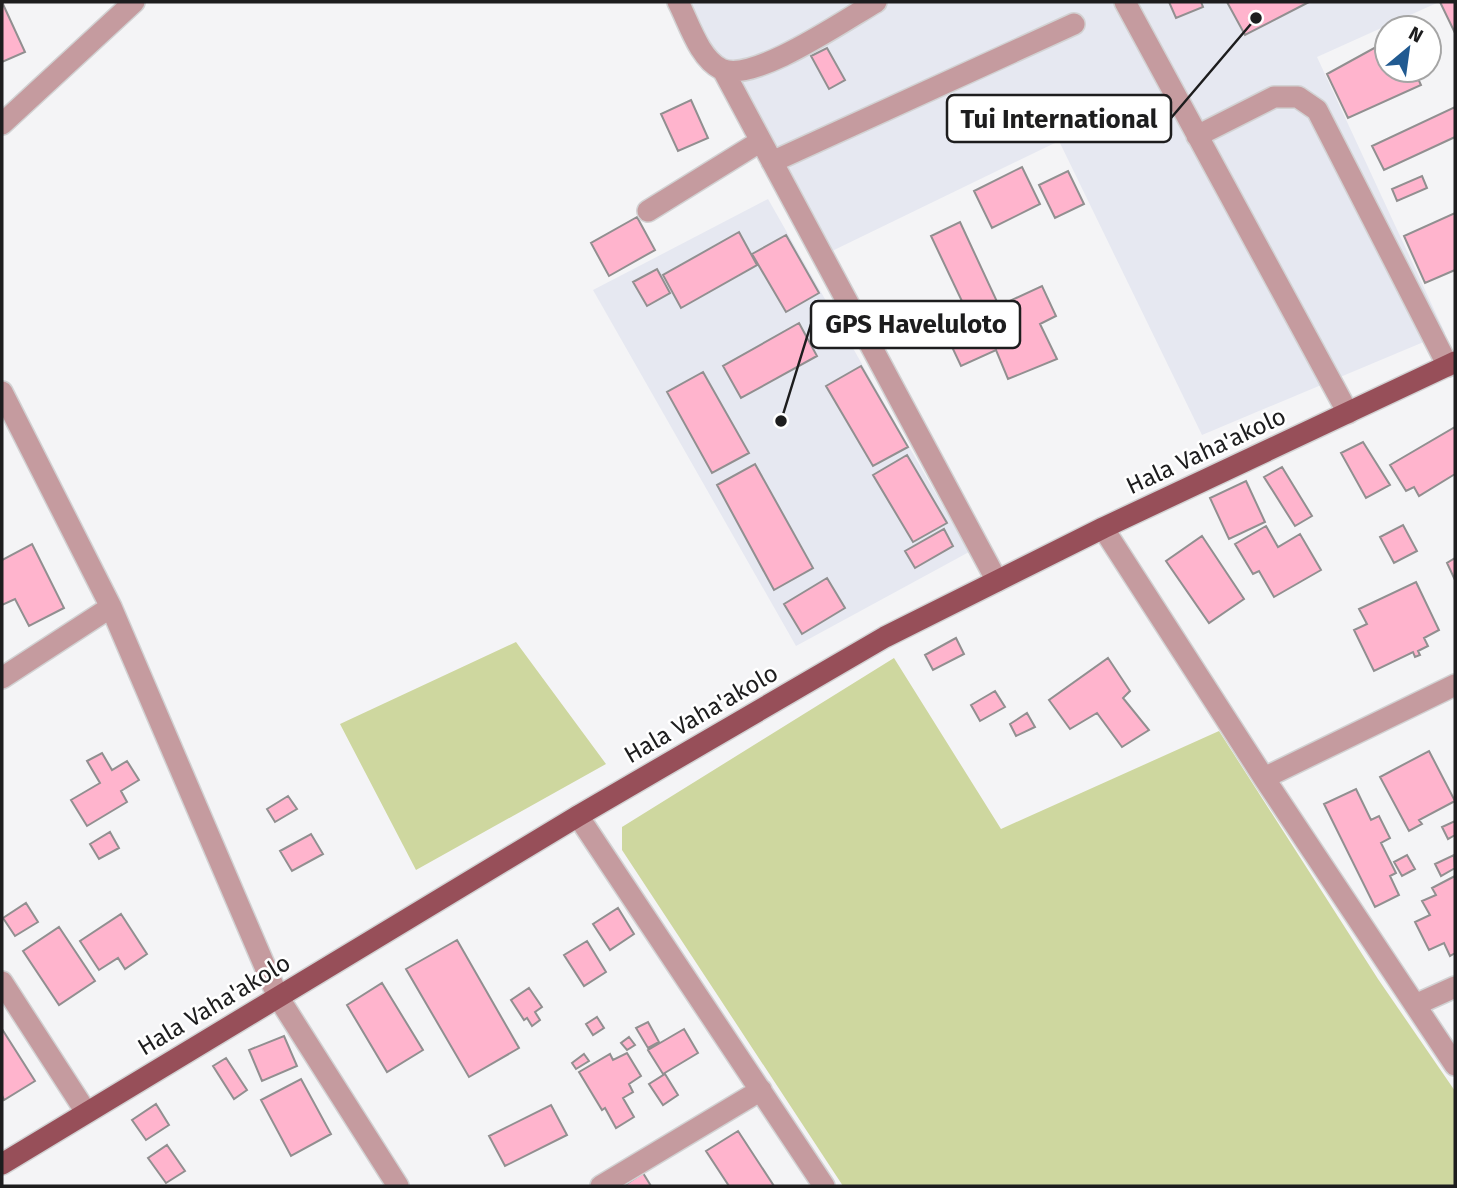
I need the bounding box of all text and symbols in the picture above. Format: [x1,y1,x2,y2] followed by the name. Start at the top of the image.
[1373,14,1443,84] north arrow
[1405,21,1427,48] text: N
[947,95,1171,142] callout: Tui International
[961,104,1158,135] text: Tui International
[811,301,1020,348] callout: GPS Haveluloto
[825,309,1007,340] text: GPS Haveluloto
[1122,402,1290,500] street label: Hala Vaha'akolo
[619,659,783,769] street label: Hala Vaha'akolo
[133,949,295,1061] street label: Hala Vaha'akolo

